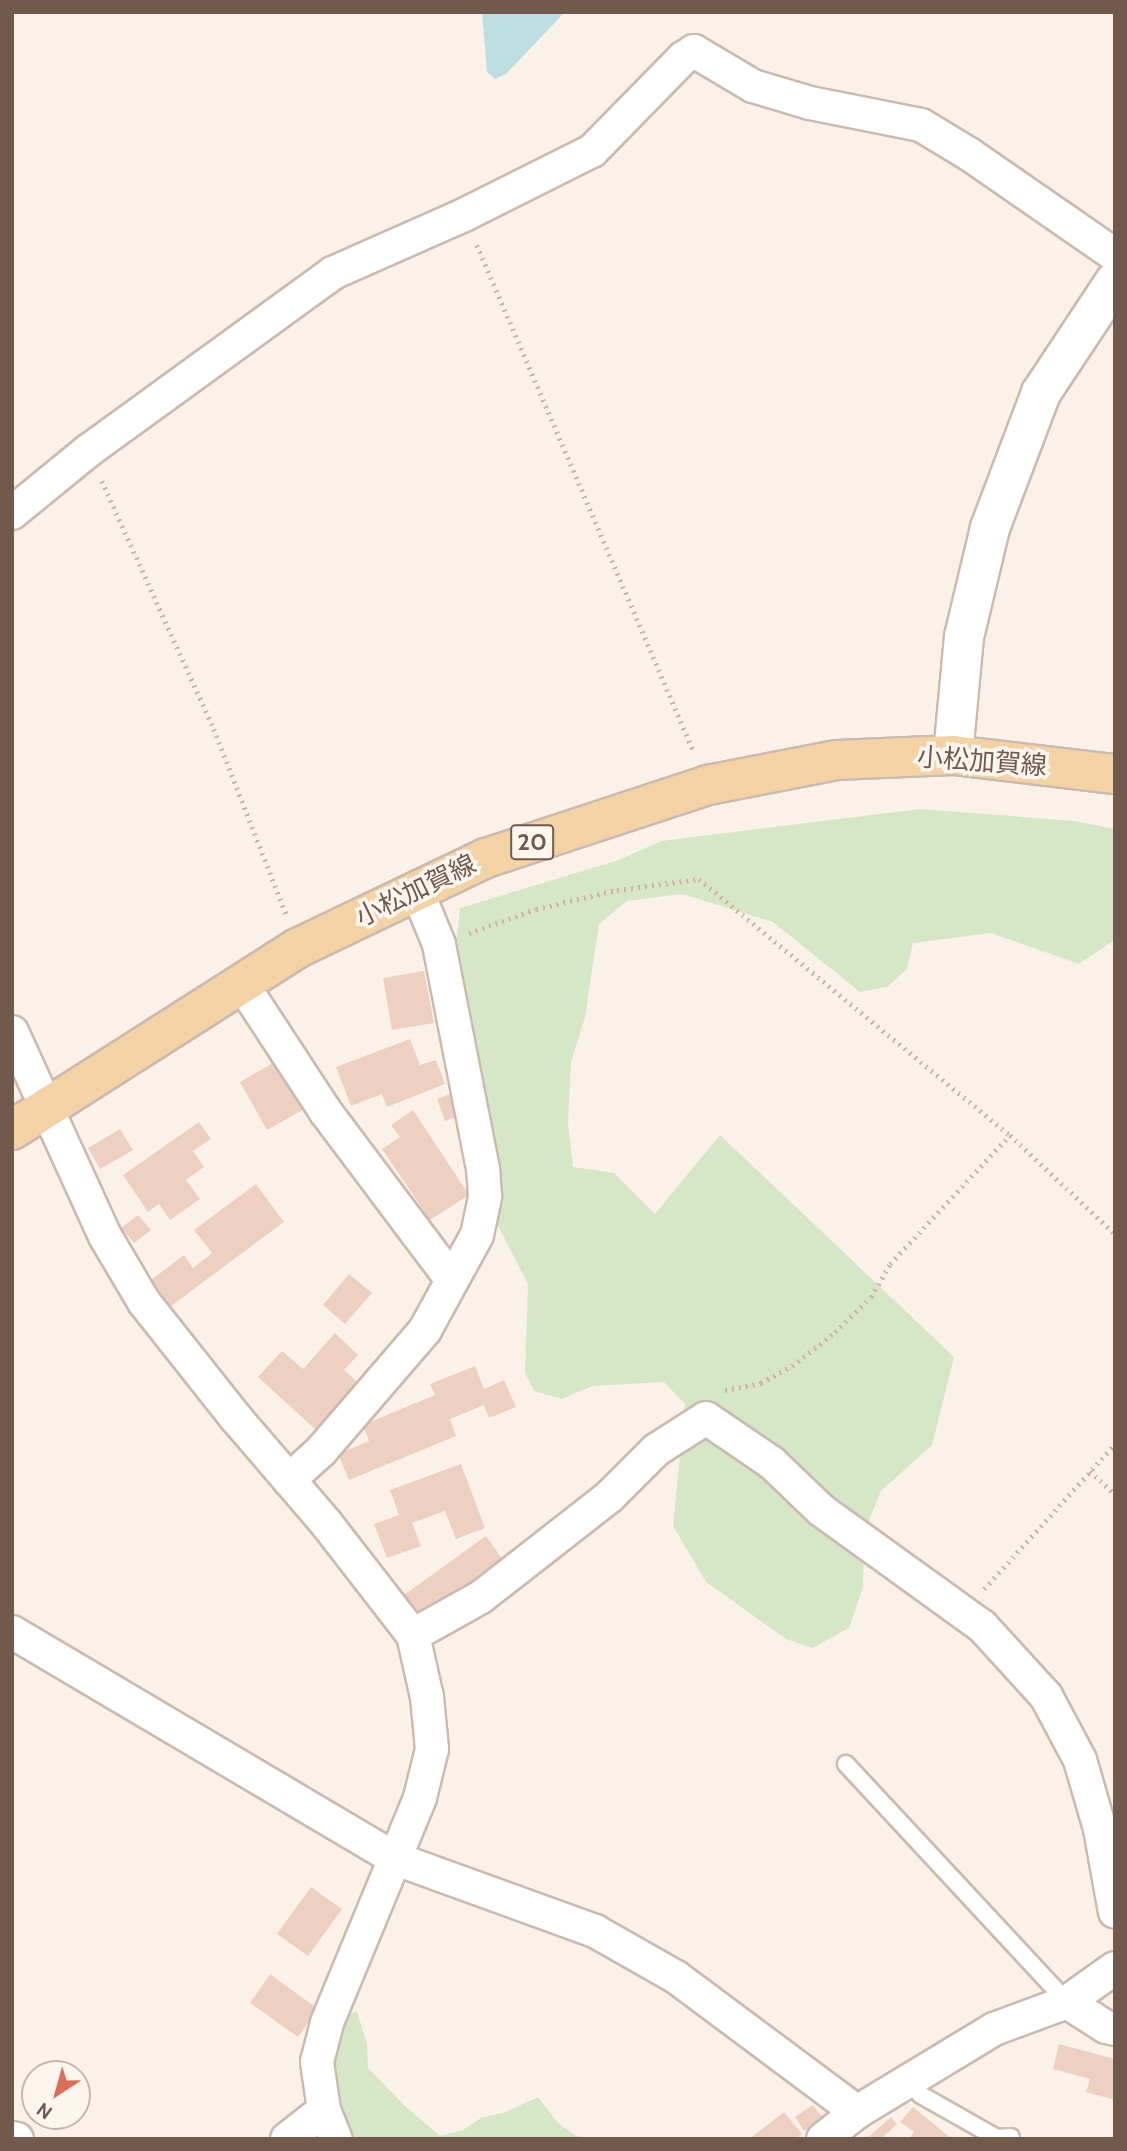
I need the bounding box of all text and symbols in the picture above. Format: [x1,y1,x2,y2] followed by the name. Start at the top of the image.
[916,742,1048,782] street label: 小松加賀線
[509,822,555,862] road number: 20
[351,848,481,934] street label: 小松加賀線
[21,2060,91,2130] north arrow
[32,2098,57,2124] text: N

